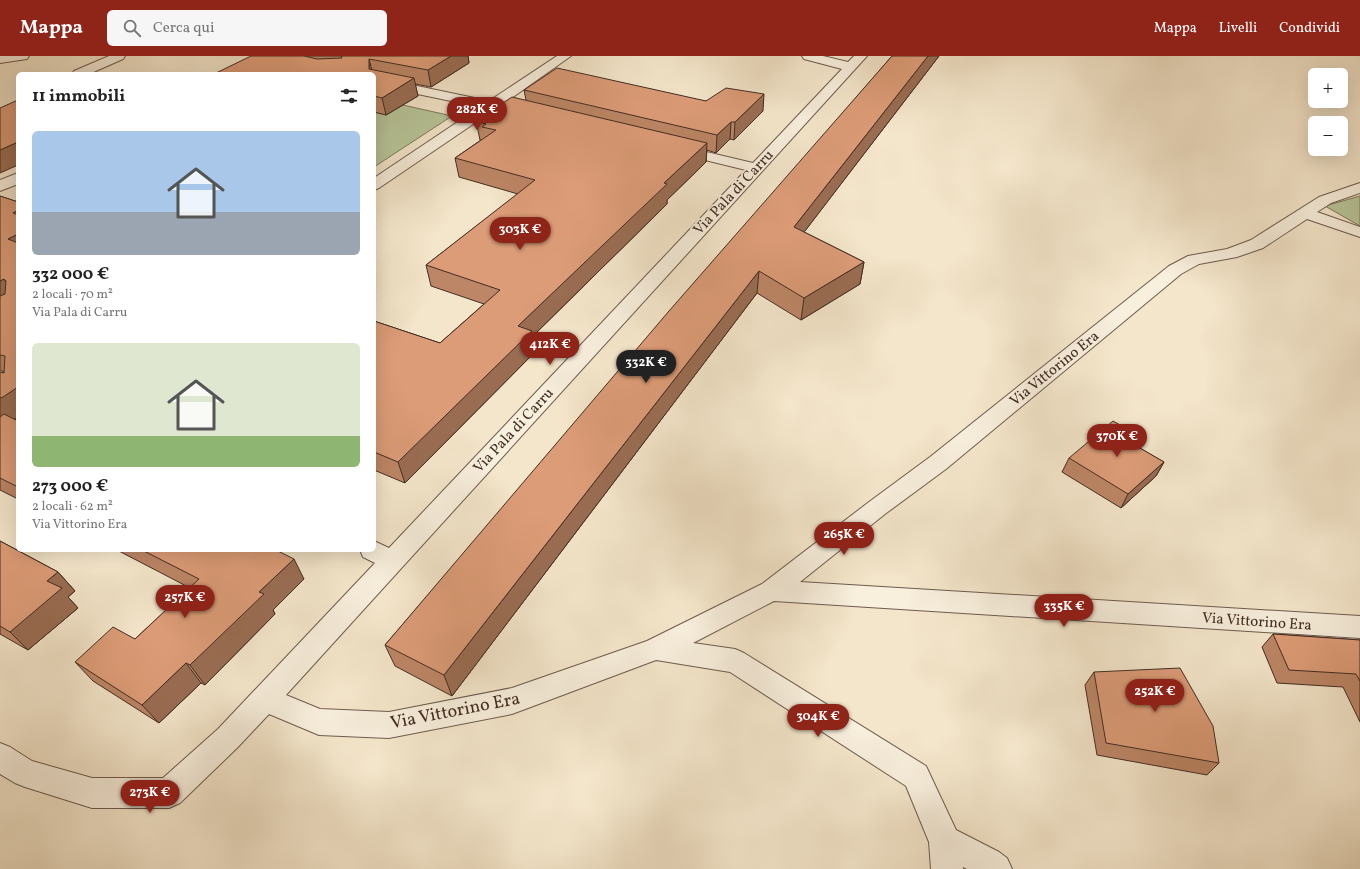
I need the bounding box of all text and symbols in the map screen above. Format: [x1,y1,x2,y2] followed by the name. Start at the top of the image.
[107,10,387,46] search box
[20,15,83,41] text: Mappa
[121,17,143,39] icon: search
[153,18,214,39] text: Cerca qui
[1154,19,1197,38] text: Mappa
[1219,19,1257,38] text: Livelli
[1279,19,1340,38] text: Condividi
[1308,68,1348,156] map controls
[1308,68,1348,108] button: +
[32,85,125,108] text: 11 immobili
[338,85,360,107] icon: filters
[444,97,510,131] pin: 282K €
[456,101,498,119] text: 282K €
[1308,116,1348,156] button: −
[689,146,779,240] street label: Via Pala di Carru
[160,157,232,229] icon: home
[487,217,553,251] pin: 303K €
[499,221,541,239] text: 303K €
[32,263,109,286] text: 332 000 €
[32,286,113,304] text: 2 locali · 70 m²
[32,304,127,322] text: Via Pala di Carru
[1006,326,1104,412] street label: Via Vittorino Era
[517,332,583,366] pin: 412K €
[529,336,571,354] text: 412K €
[613,350,679,384] pin: 332K €
[625,354,667,372] text: 332K €
[160,369,232,441] icon: home
[469,384,559,478] street label: Via Pala di Carru
[1084,424,1150,458] pin: 370K €
[1096,428,1138,446] text: 370K €
[32,475,108,498] text: 273 000 €
[32,498,113,516] text: 2 locali · 62 m²
[32,516,127,534] text: Via Vittorino Era
[811,522,877,556] pin: 265K €
[823,526,865,544] text: 265K €
[152,585,218,619] pin: 257K €
[165,589,205,607] text: 257K €
[1031,594,1097,628] pin: 335K €
[1043,598,1085,616] text: 335K €
[1201,608,1312,637] street label: Via Vittorino Era
[1122,679,1188,713] pin: 252K €
[1134,683,1176,701] text: 252K €
[388,687,522,736] street label: Via Vittorino Era
[785,704,851,738] pin: 304K €
[796,708,840,726] text: 304K €
[117,780,183,814] pin: 273K €
[130,784,170,802] text: 273K €

